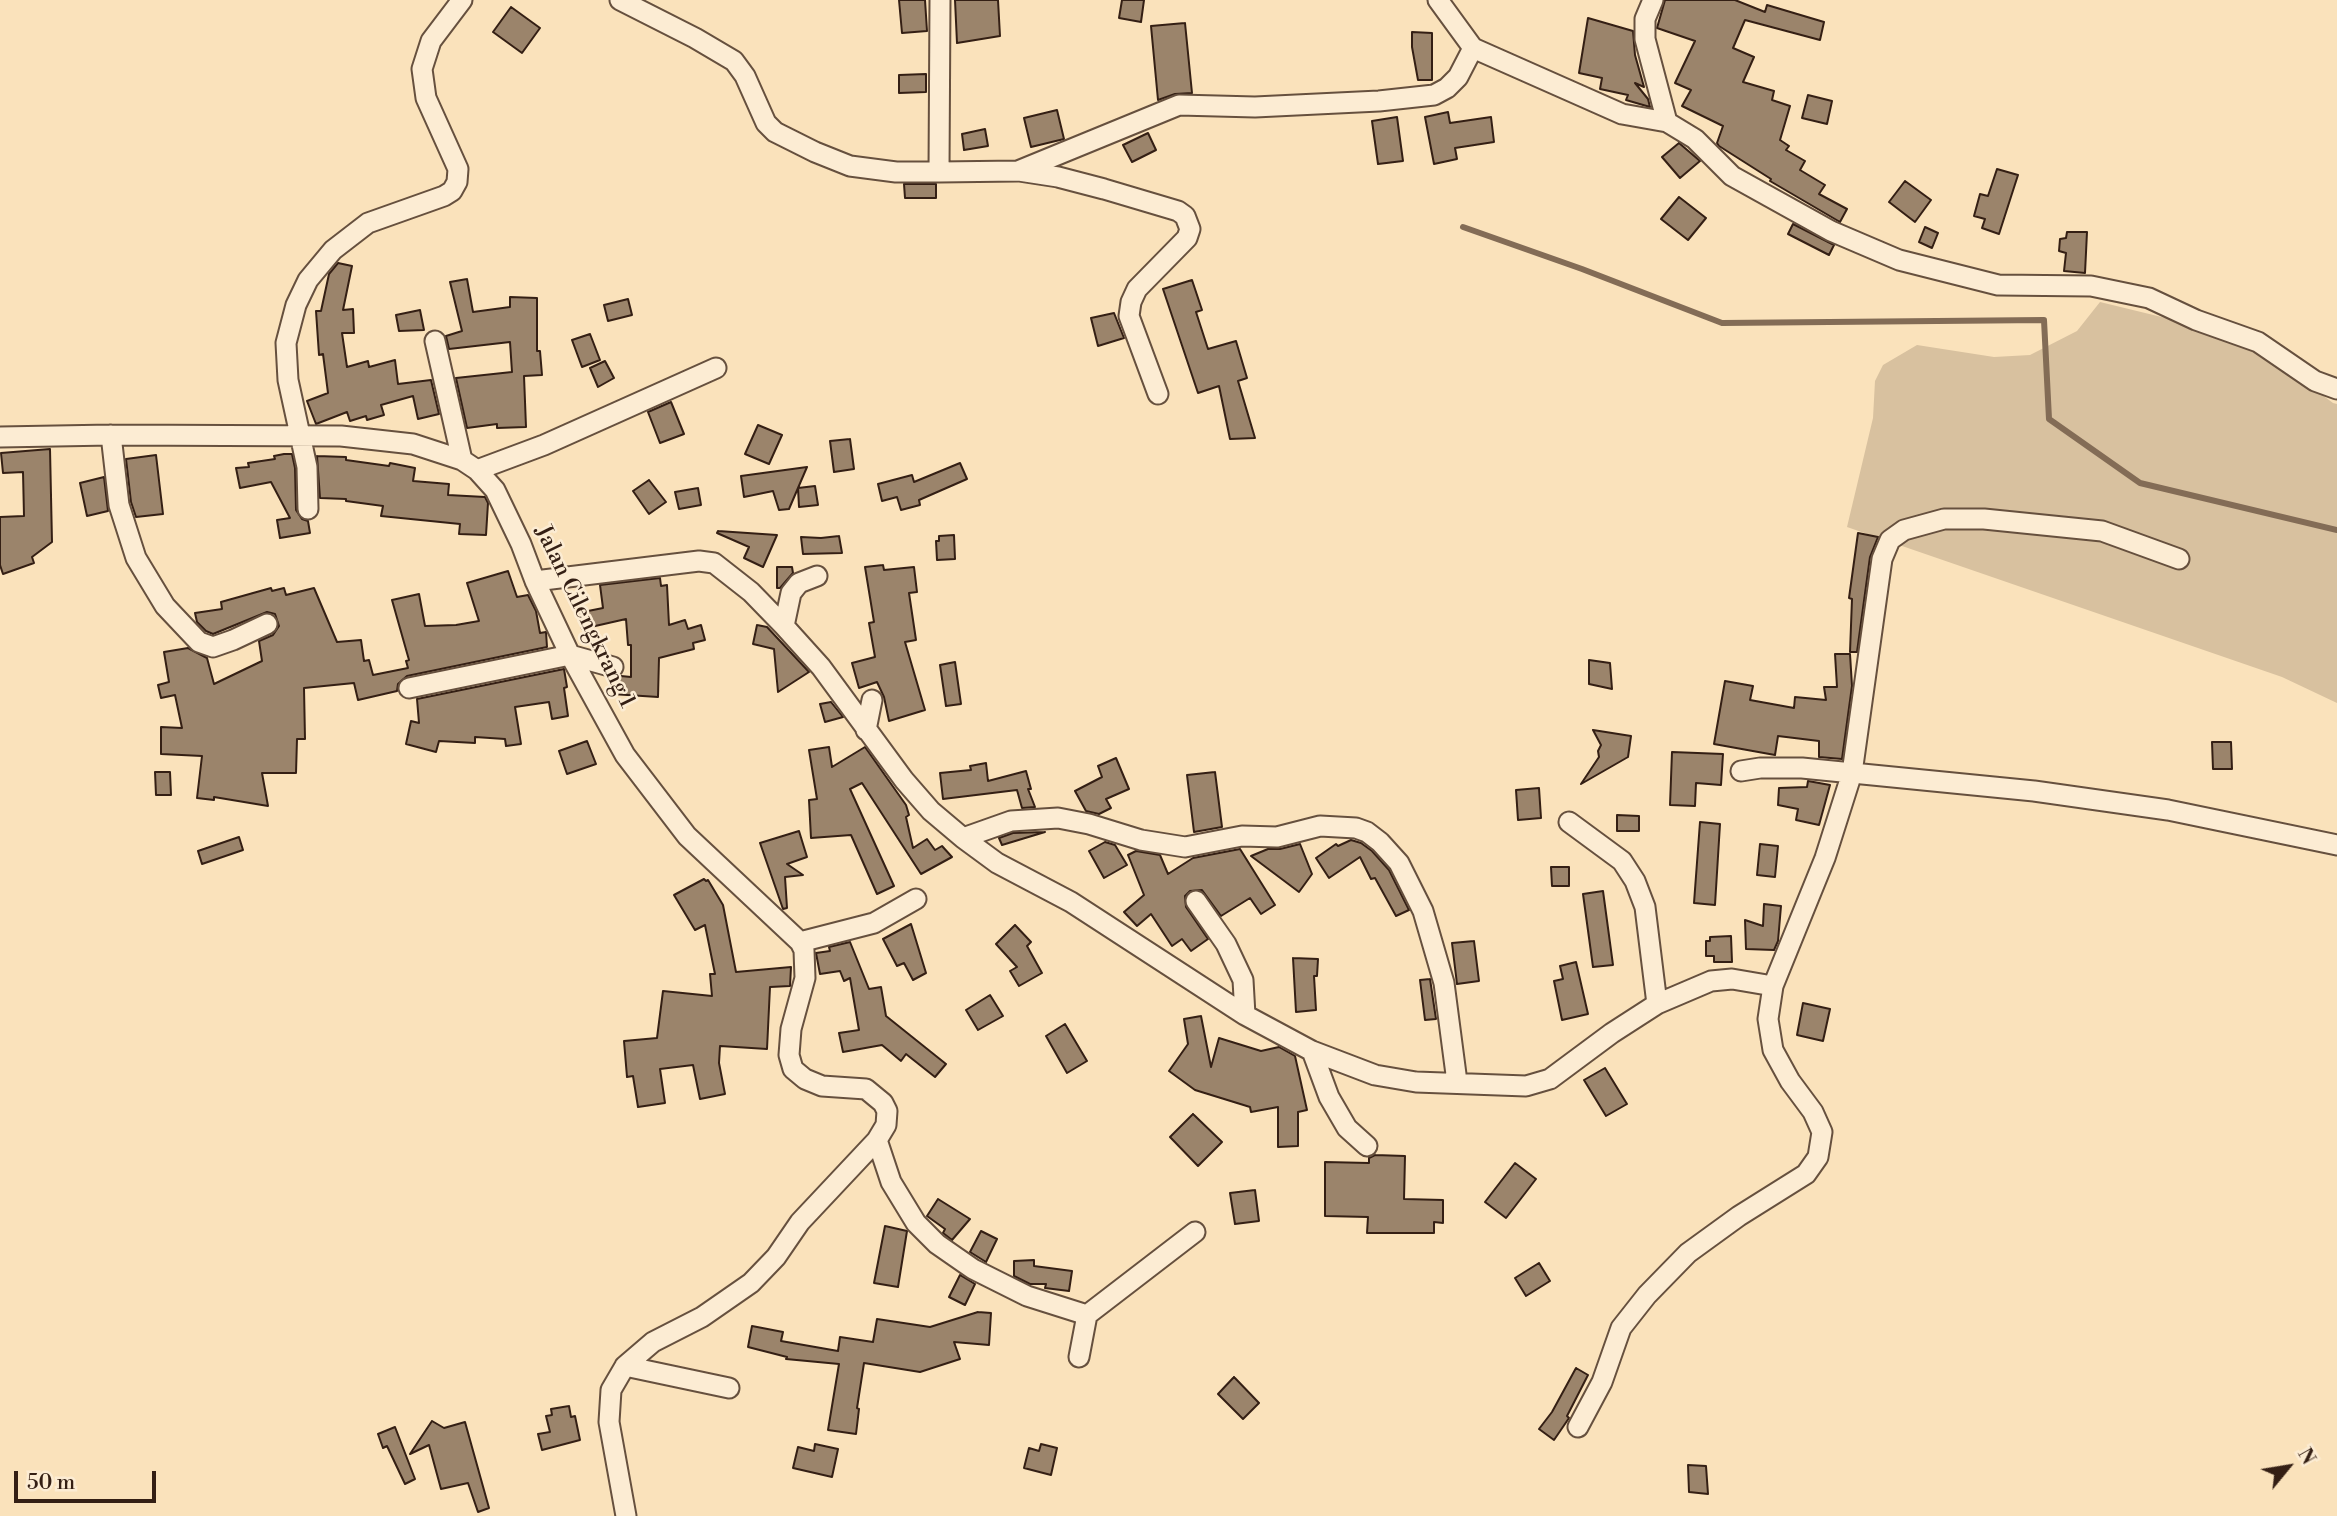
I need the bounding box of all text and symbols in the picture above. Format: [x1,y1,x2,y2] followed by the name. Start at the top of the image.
[528,521,640,713] street label: Jalan Cilengkrang 1
[2253,1432,2323,1502] north arrow
[2292,1444,2320,1469] text: N
[18,1456,159,1500] scale bar
[27,1470,75,1496] text: 50 m

